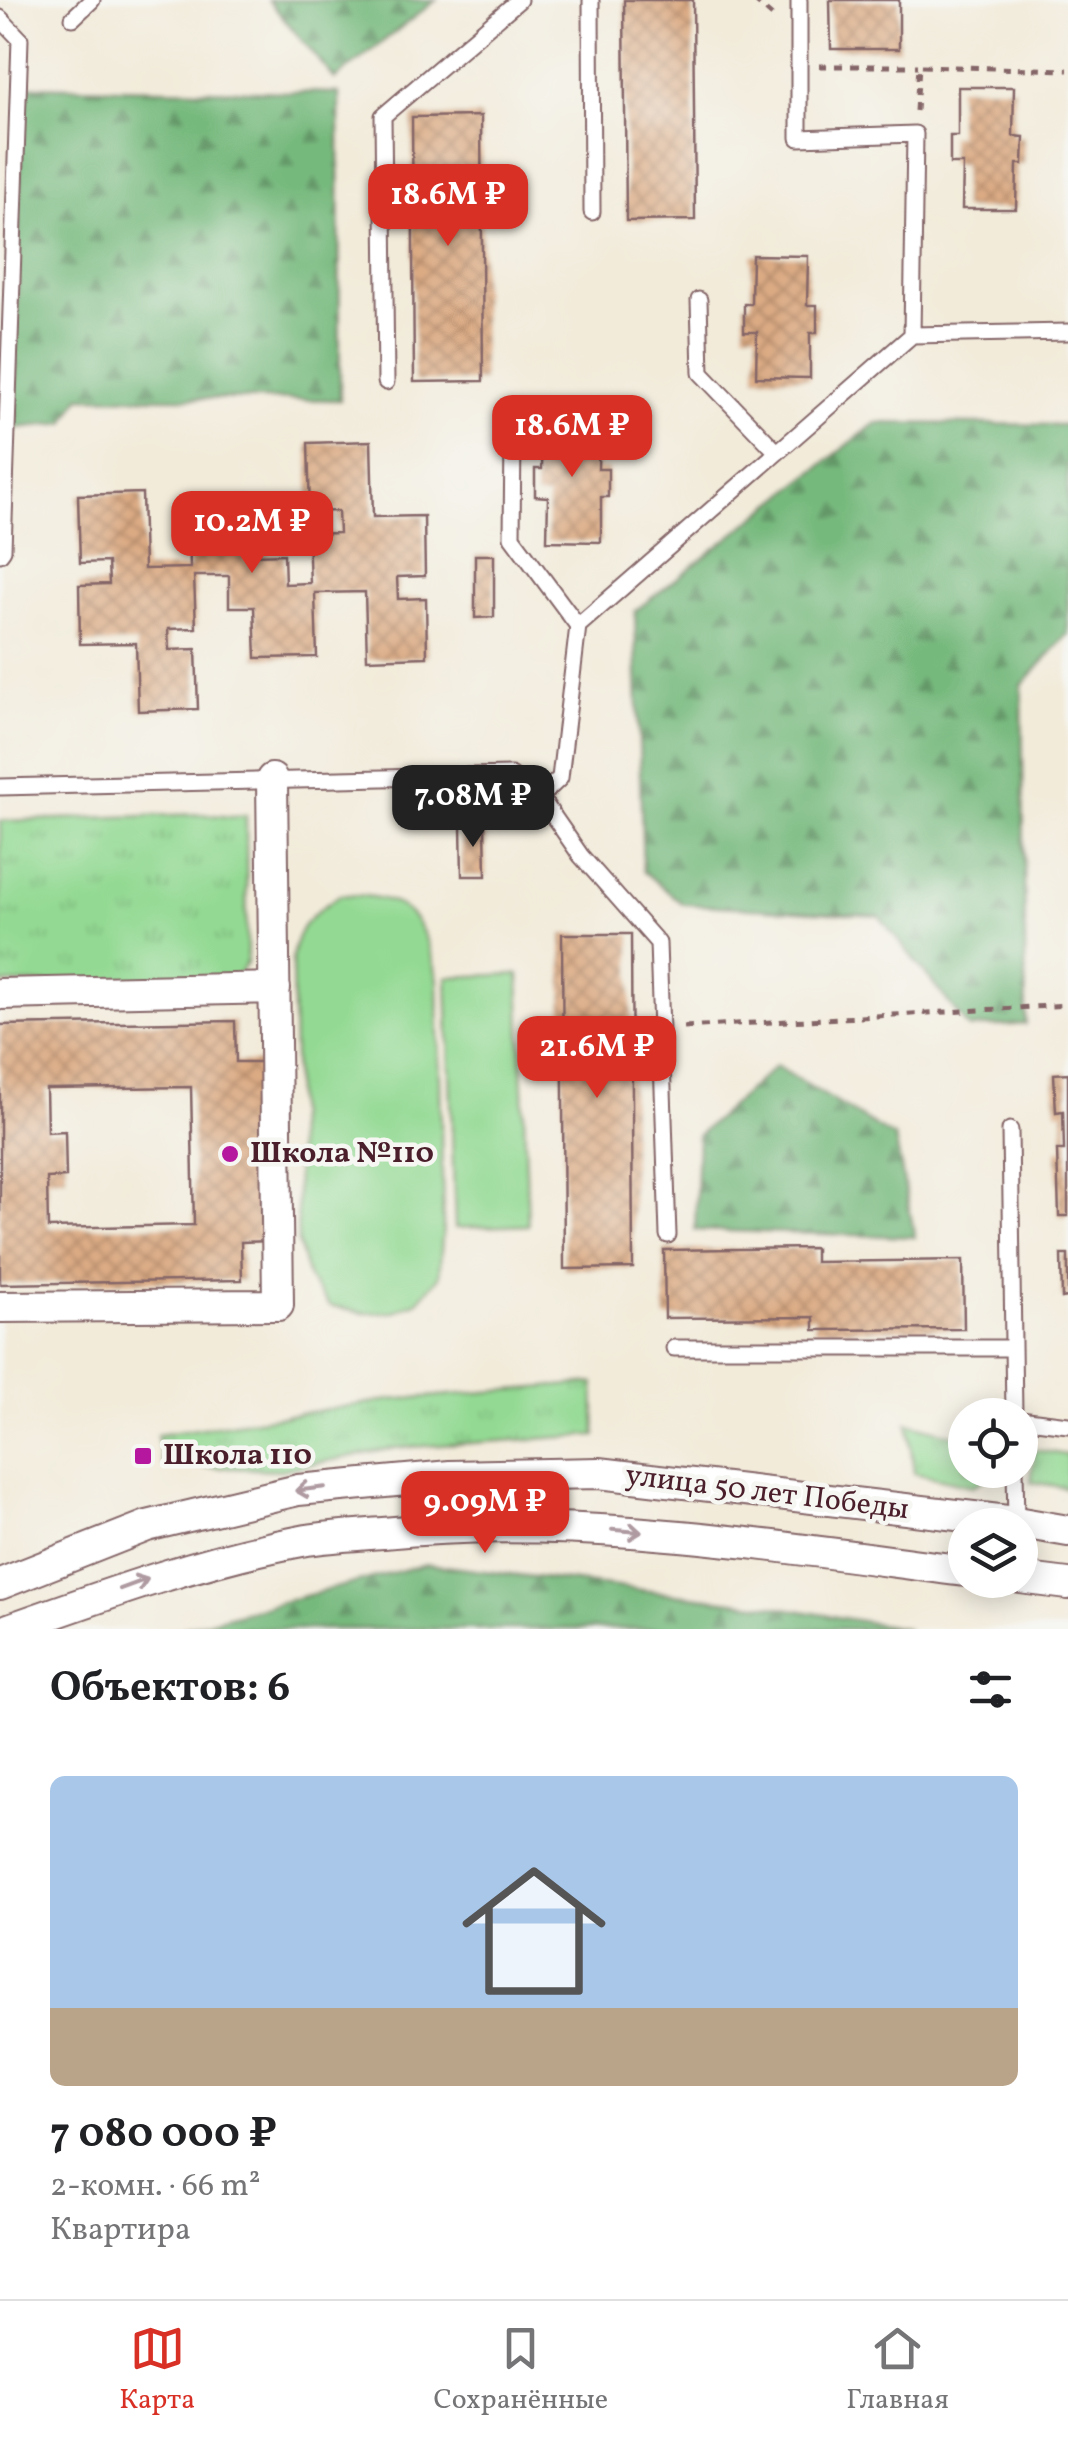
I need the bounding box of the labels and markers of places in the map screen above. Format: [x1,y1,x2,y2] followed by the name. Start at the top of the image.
[356,164,540,249] pin: 18.6M ₽
[480,395,664,480] pin: 18.6M ₽
[160,491,344,576] pin: 10.2M ₽
[381,765,565,850] pin: 7.08M ₽
[505,1016,689,1101] pin: 21.6M ₽
[250,1133,434,1175] place label: Школа №110
[219,1143,241,1165] marker: Школа №110
[163,1435,312,1477] place label: Школа 110
[132,1445,154,1467] marker: Школа 110
[393,1471,577,1556] pin: 9.09M ₽

